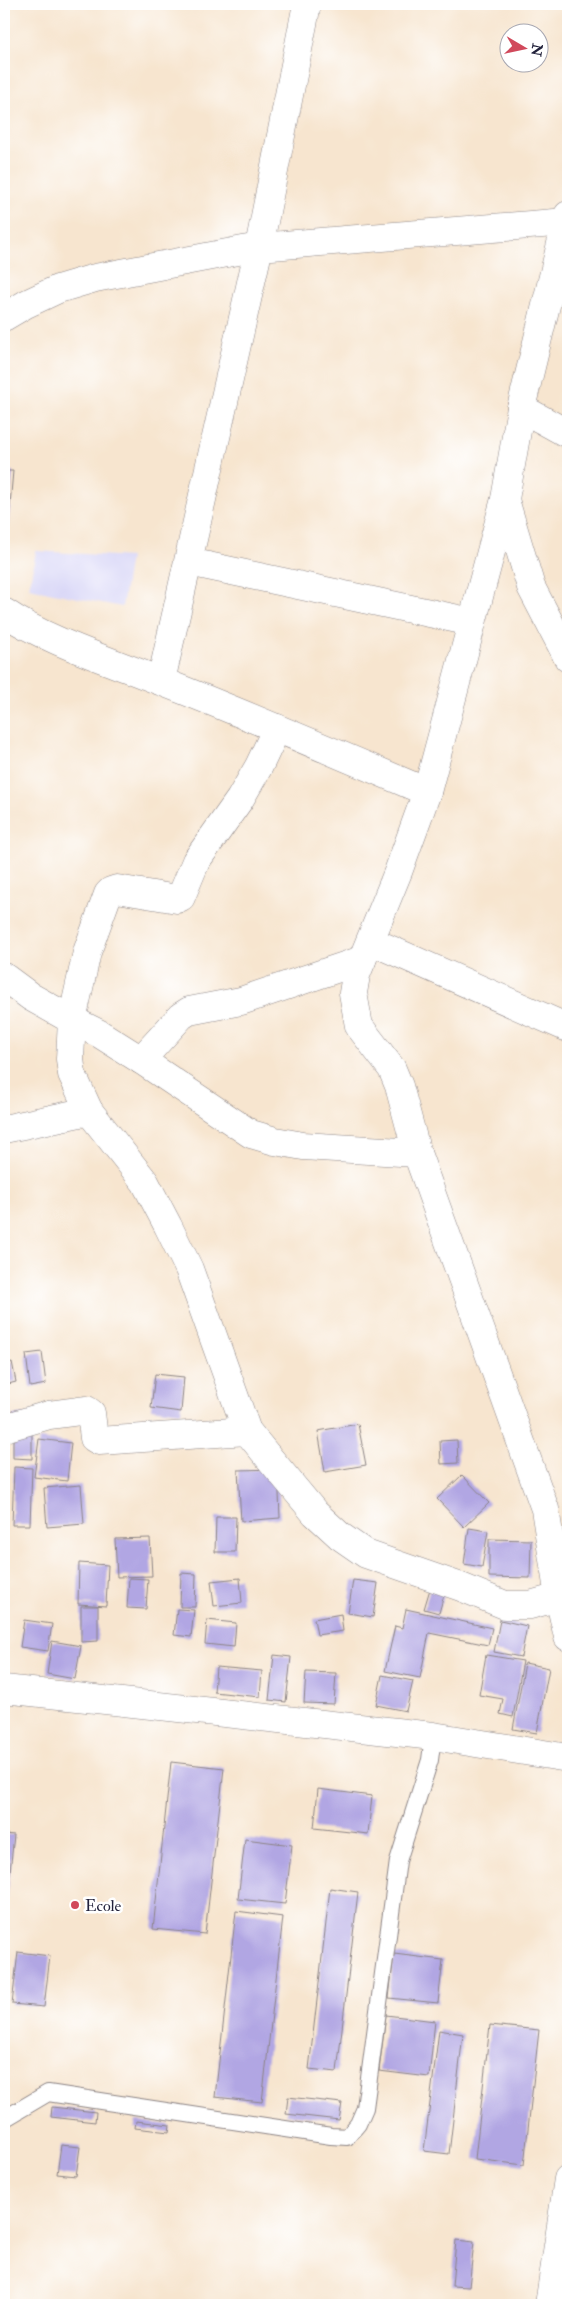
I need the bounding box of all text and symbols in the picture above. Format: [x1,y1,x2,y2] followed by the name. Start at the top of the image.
[500,22,550,72] north arrow
[527,41,546,58] text: N
[85,1896,122,1916] place label: Ecole
[69,1899,81,1911] marker: Ecole

